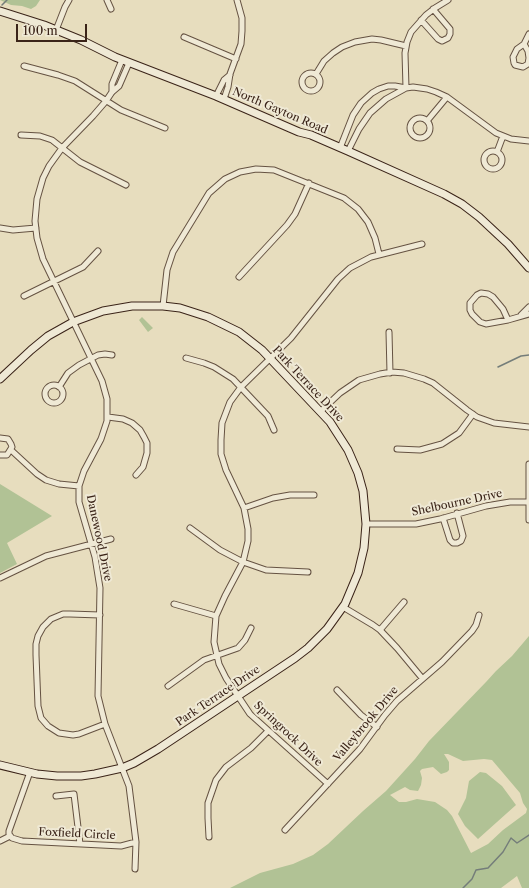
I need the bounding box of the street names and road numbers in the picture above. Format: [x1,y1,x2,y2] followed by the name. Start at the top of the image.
[230,85,330,137] street label: North Gayton Road
[270,343,346,425] street label: Park Terrace Drive
[411,487,503,519] street label: Shelbourne Drive
[83,494,115,582] street label: Danewood Drive
[173,663,263,729] street label: Park Terrace Drive
[331,684,401,764] street label: Valleybrook Drive
[251,699,325,769] street label: Springrock Drive
[38,825,116,843] street label: Foxfield Circle

